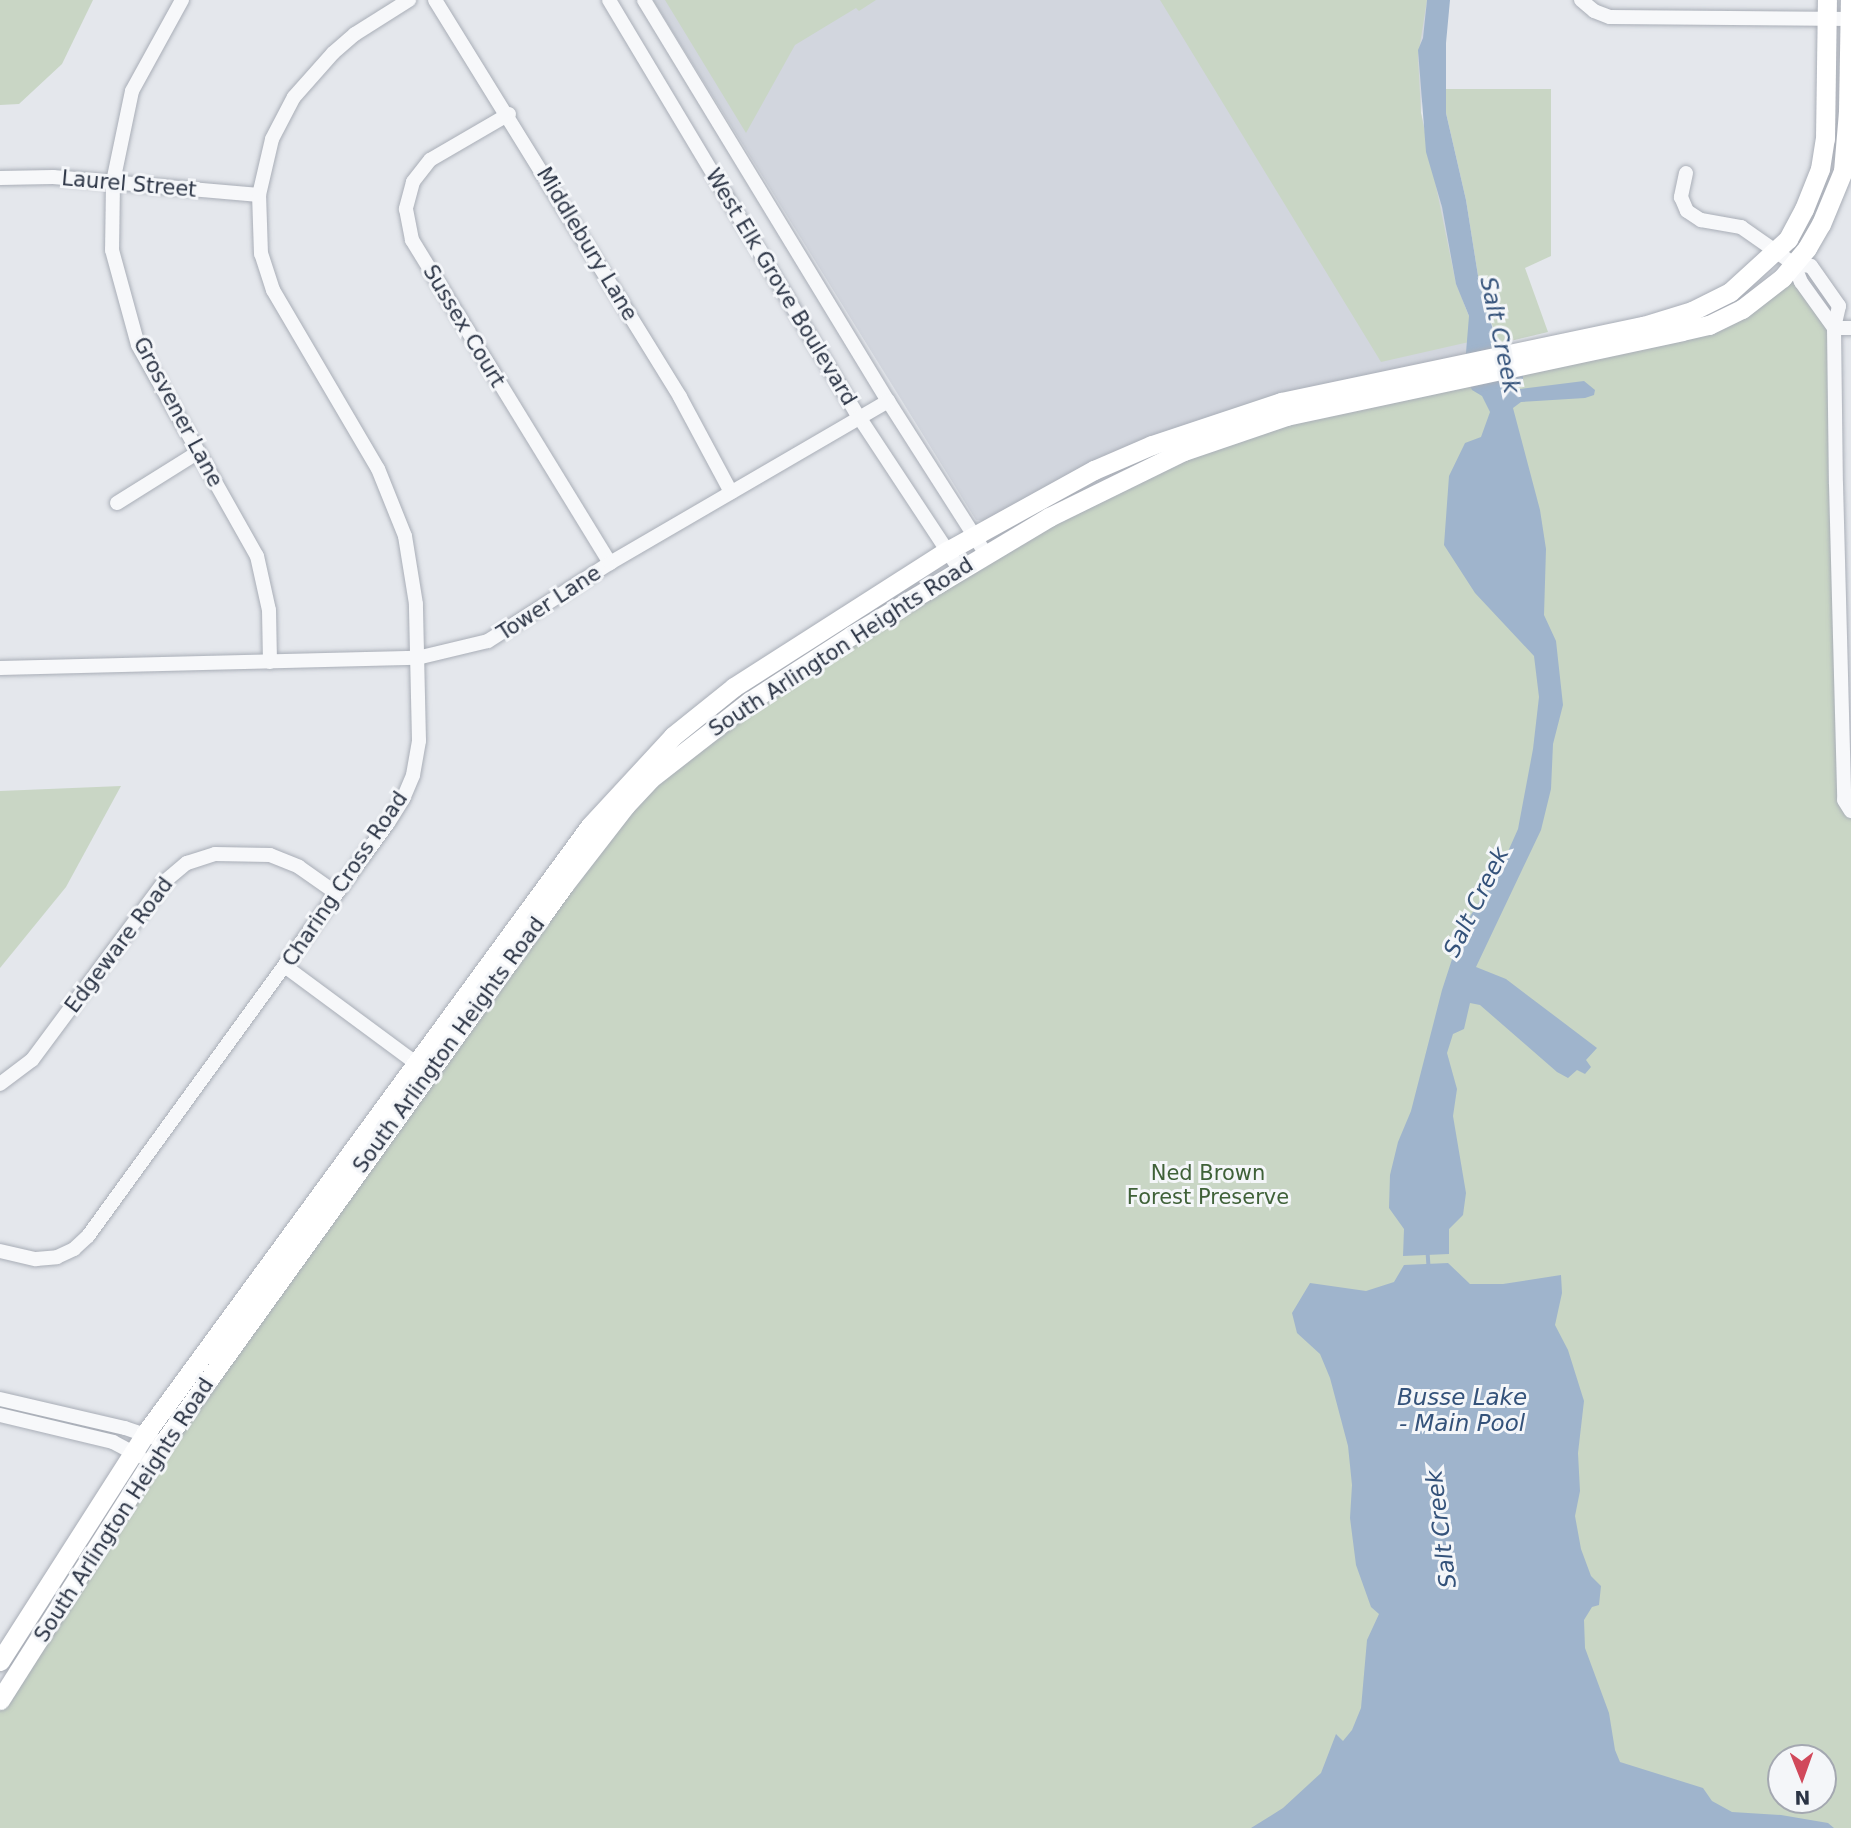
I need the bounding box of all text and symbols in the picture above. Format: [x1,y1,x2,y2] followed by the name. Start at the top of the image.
[531,163,643,325] street label: Middlebury Lane
[700,164,862,410] street label: West Elk Grove Boulevard
[61,166,197,202] street label: Laurel Street
[418,260,510,392] street label: Sussex Court
[1474,274,1526,396] water label: Salt Creek
[128,333,228,491] street label: Grosvener Lane
[704,552,978,742] street label: South Arlington Heights Road
[493,560,605,646] street label: Tower Lane
[277,787,413,971] street label: Charing Cross Road
[1438,843,1514,961] water label: Salt Creek
[60,872,178,1018] street label: Edgeware Road
[348,912,550,1178] street label: South Arlington Heights Road
[1127,1160,1289,1210] park label: Ned Brown Forest Preserve
[29,1373,219,1647] street label: South Arlington Heights Road
[1397,1383,1527,1437] water label: Busse Lake - Main Pool
[1420,1468,1462,1590] water label: Salt Creek
[1767,1744,1837,1814] north arrow
[1794,1787,1810,1809] text: N

